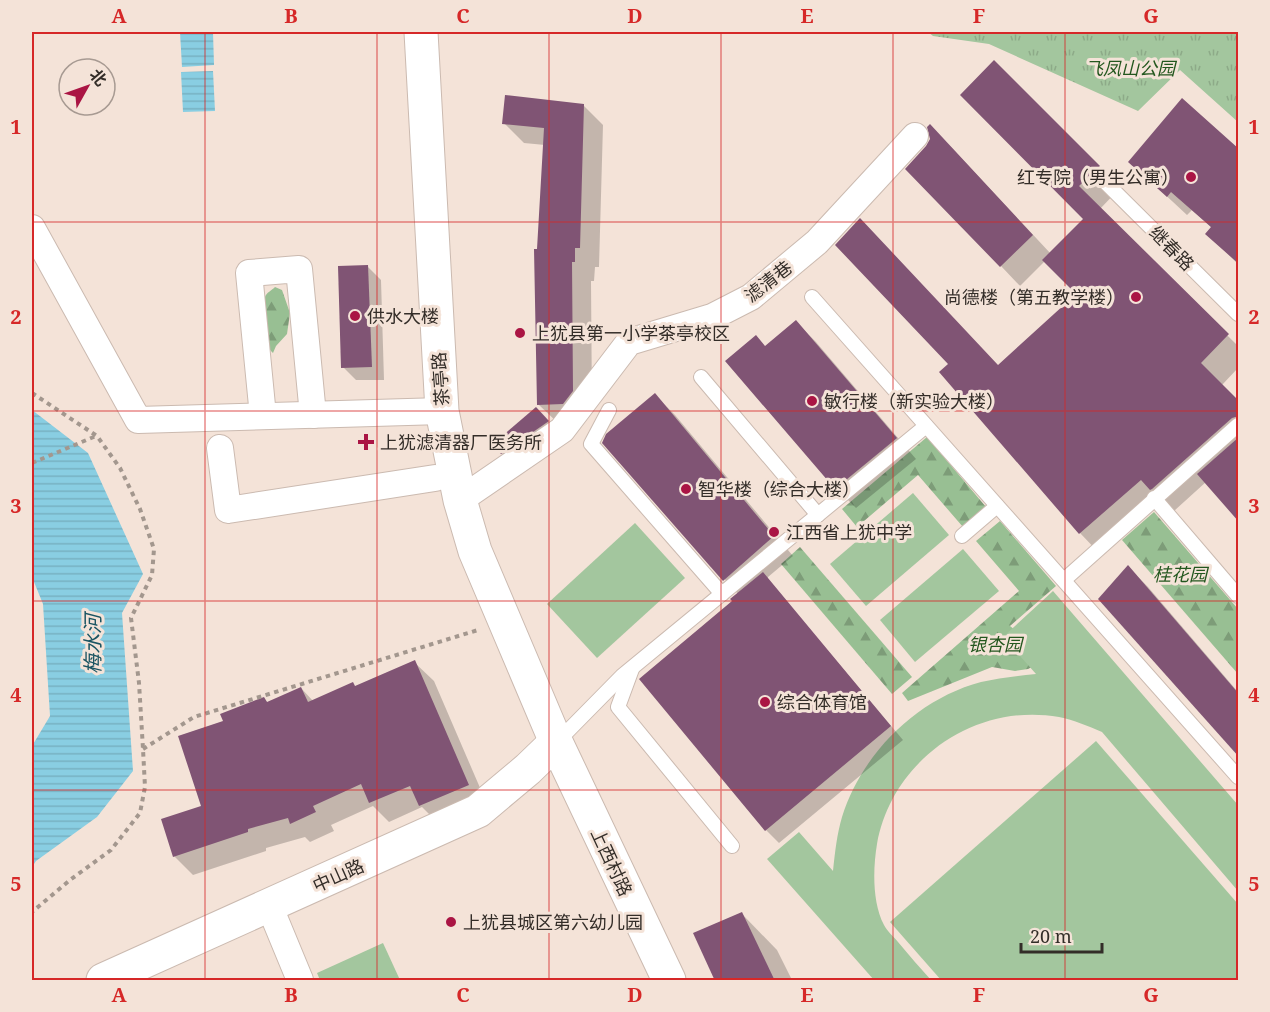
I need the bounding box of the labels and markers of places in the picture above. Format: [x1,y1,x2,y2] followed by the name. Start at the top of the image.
[1017,165,1179,189] place label: 红专院（男生公寓）
[1184,170,1198,184] marker: 红专院（男生公寓）
[944,285,1124,309] place label: 尚德楼（第五教学楼）
[1129,290,1143,304] marker: 尚德楼（第五教学楼）
[367,304,439,328] place label: 供水大楼
[348,309,362,323] marker: 供水大楼
[532,321,730,345] place label: 上犹县第一小学茶亭校区
[513,326,527,340] marker: 上犹县第一小学茶亭校区
[824,389,1004,413] place label: 敏行楼（新实验大楼）
[805,394,819,408] marker: 敏行楼（新实验大楼）
[380,430,542,454] place label: 上犹滤清器厂医务所
[357,433,375,451] marker: 上犹滤清器厂医务所
[698,477,860,501] place label: 智华楼（综合大楼）
[679,482,693,496] marker: 智华楼（综合大楼）
[786,520,912,544] place label: 江西省上犹中学
[767,525,781,539] marker: 江西省上犹中学
[777,690,867,714] place label: 综合体育馆
[758,695,772,709] marker: 综合体育馆
[463,910,643,934] place label: 上犹县城区第六幼儿园
[444,915,458,929] marker: 上犹县城区第六幼儿园

